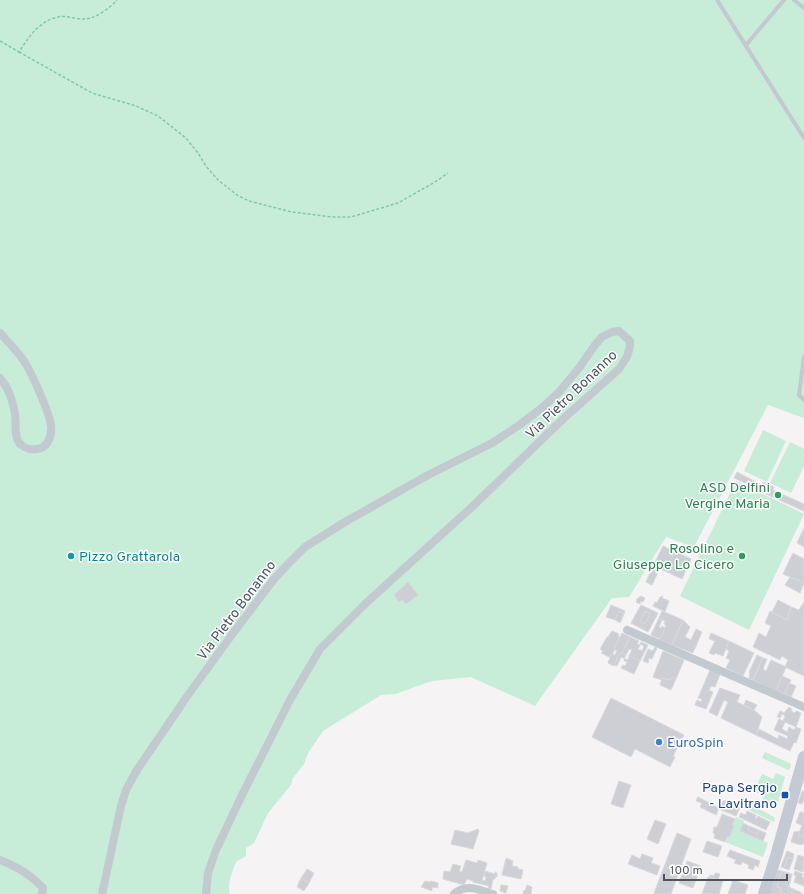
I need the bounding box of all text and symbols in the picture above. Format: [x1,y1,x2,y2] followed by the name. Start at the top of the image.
[523,347,621,443] street label: Via Pietro Bonanno
[684,480,770,513] place label: ASD Delfini Vergine Maria
[773,490,783,500] marker: ASD Delfini Vergine Maria
[613,541,734,574] place label: Rosolino e Giuseppe Lo Cicero
[79,549,180,566] place label: Pizzo Grattarola
[66,551,76,561] marker: Pizzo Grattarola
[737,551,747,561] marker: Rosolino e Giuseppe Lo Cicero
[194,558,280,664] street label: Via Pietro Bonanno
[667,735,724,752] place label: EuroSpin
[654,737,664,747] marker: EuroSpin
[702,780,777,813] place label: Papa Sergio - Lavitrano
[780,790,790,800] marker: Papa Sergio - Lavitrano
[664,856,787,882] scale bar
[670,863,703,879] text: 100 m

